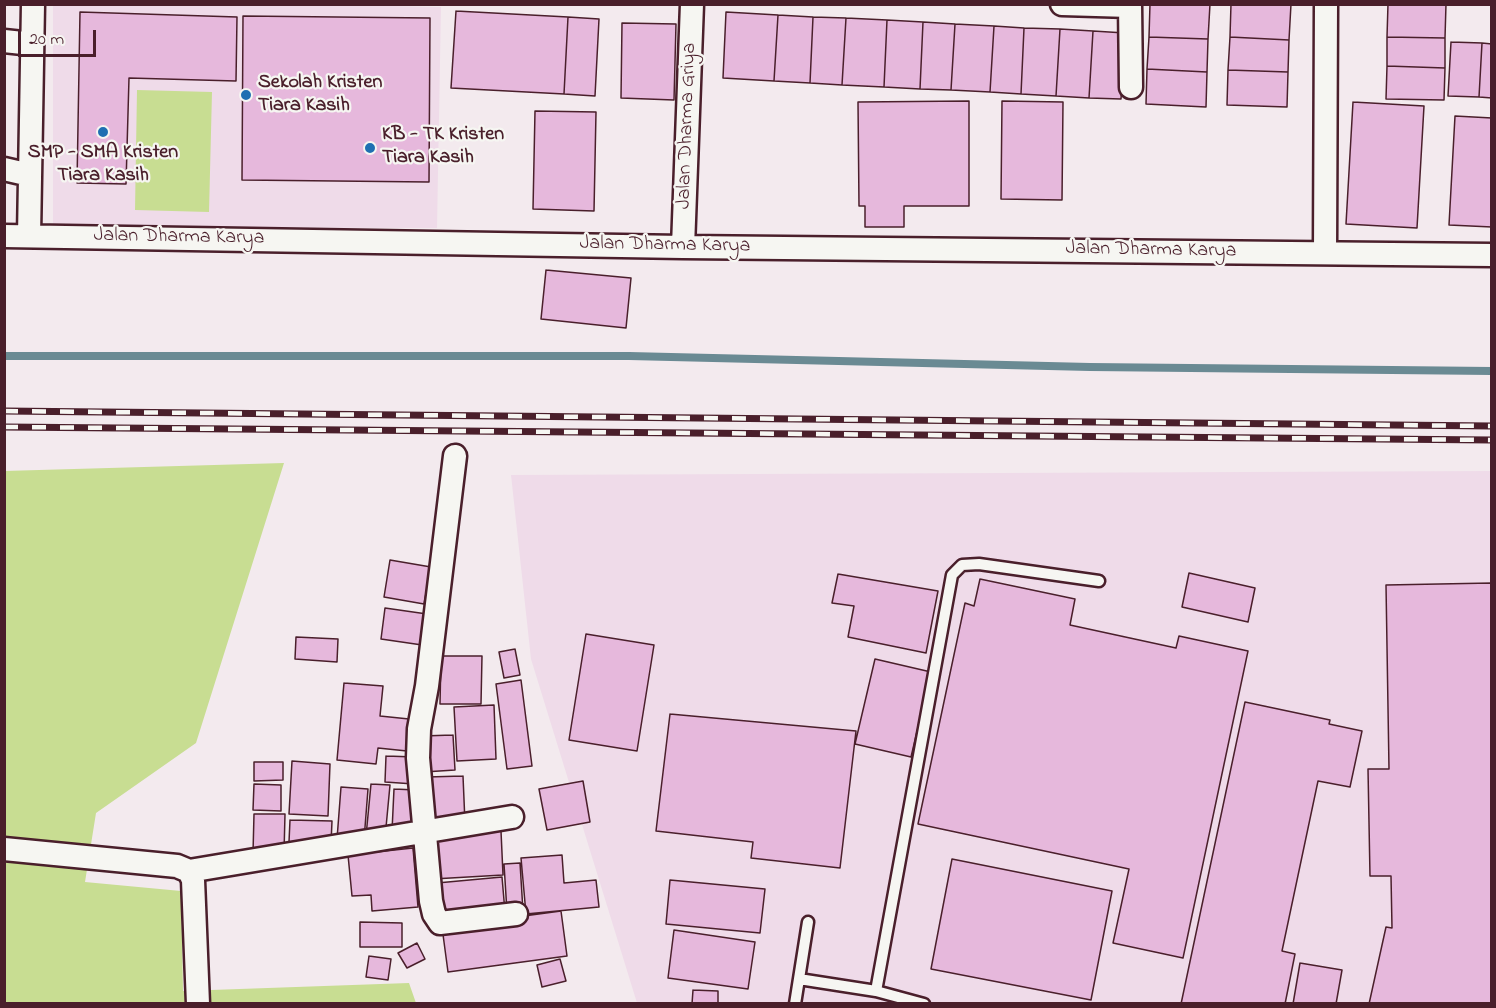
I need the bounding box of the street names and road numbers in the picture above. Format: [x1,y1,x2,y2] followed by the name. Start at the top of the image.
[673,42,703,210] street label: Jalan Dharma Griya
[93,225,265,251] street label: Jalan Dharma Karya
[579,233,751,259] street label: Jalan Dharma Karya
[1065,238,1237,264] street label: Jalan Dharma Karya

